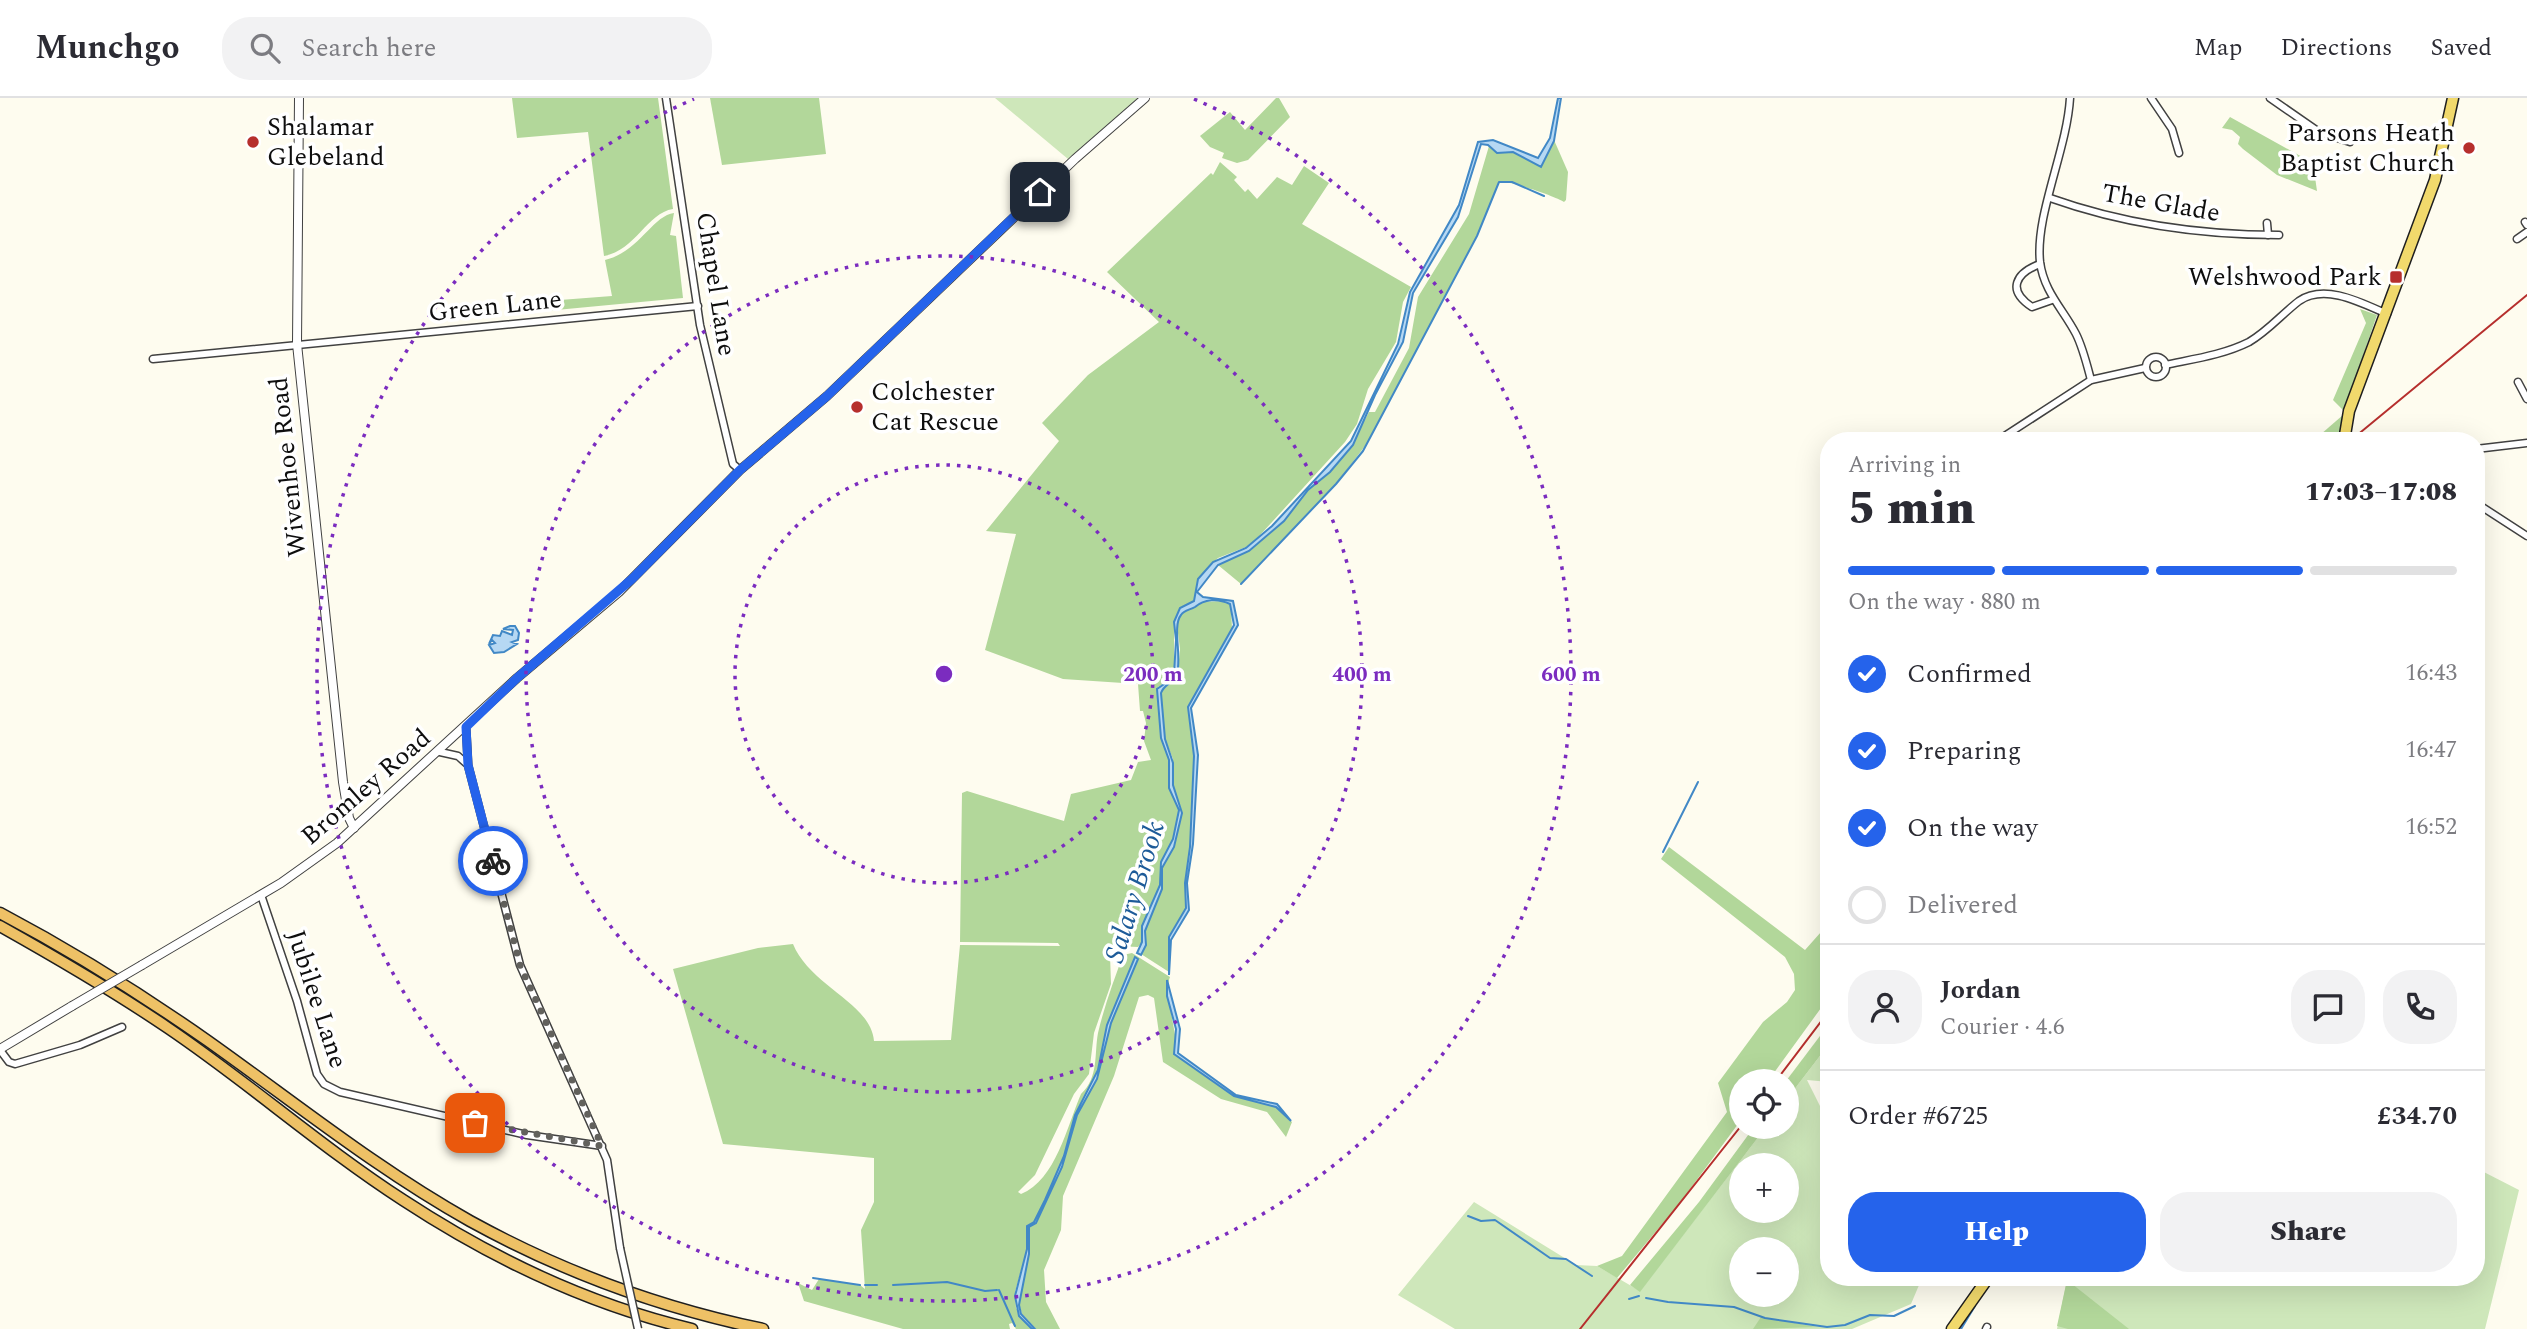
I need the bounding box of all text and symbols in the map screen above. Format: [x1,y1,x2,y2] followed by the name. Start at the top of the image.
[222,17,712,80] search box
[35,23,180,73] text: Munchgo
[302,28,436,68] text: Search here
[246,29,284,67] icon: search
[2194,30,2242,66] text: Map
[2280,30,2392,66] text: Directions
[2430,30,2492,66] text: Saved
[267,107,385,177] place label: Shalamar Glebeland
[2280,113,2455,183] place label: Parsons Heath Baptist Church
[245,134,261,150] marker: Shalamar Glebeland
[2461,140,2477,156] marker: Parsons Heath Baptist Church
[1010,162,1070,222] pin
[1021,173,1059,211] icon: home
[2099,173,2223,233] street label: The Glade
[685,209,747,359] street label: Chapel Lane
[2188,257,2382,297] place label: Welshwood Park
[2388,269,2404,285] marker: Welshwood Park
[426,279,564,333] street label: Green Lane
[871,372,999,442] place label: Colchester Cat Rescue
[259,375,317,559] street label: Wivenhoe Road
[849,399,865,415] marker: Colchester Cat Rescue
[1848,448,1961,483] text: Arriving in
[2305,472,2457,512] text: 17:03–17:08
[1848,474,1975,544] text: 5 min
[1848,585,2041,620] text: On the way · 880 m
[1907,654,2032,694] text: Confirmed
[1848,655,1886,693] icon: check
[2405,656,2457,691] text: 16:43
[1123,659,1183,691] text: 200 m
[1332,659,1392,691] text: 400 m
[1541,659,1601,691] text: 600 m
[932,662,956,686] centre of rings
[292,719,440,855] street label: Bromley Road
[1907,731,2021,771] text: Preparing
[1848,732,1886,770] icon: check
[2405,733,2457,768] text: 16:47
[1907,808,2038,848] text: On the way
[1848,809,1886,847] icon: check
[2405,810,2457,845] text: 16:52
[1093,816,1177,968] water label: Salary Brook
[458,826,528,896] courier
[474,842,512,880] icon: bike
[1907,885,2018,925] text: Delivered
[276,925,358,1073] street label: Jubilee Lane
[1848,970,1922,1044] button: person
[1940,970,2021,1010] text: Jordan
[2291,970,2365,1044] button: chat
[2383,970,2457,1044] button: phone
[1940,1010,2065,1045] text: Courier · 4.6
[1729,1069,1799,1307] map controls
[1729,1069,1799,1139] button: locate
[445,1093,505,1153] pin
[1848,1096,1988,1136] text: Order #6725
[2377,1096,2457,1136] text: £34.70
[456,1104,494,1142] icon: bag
[1729,1153,1799,1223] button: +
[1848,1192,2146,1272] button: Help
[2160,1192,2457,1272] button: Share
[1729,1237,1799,1307] button: −

